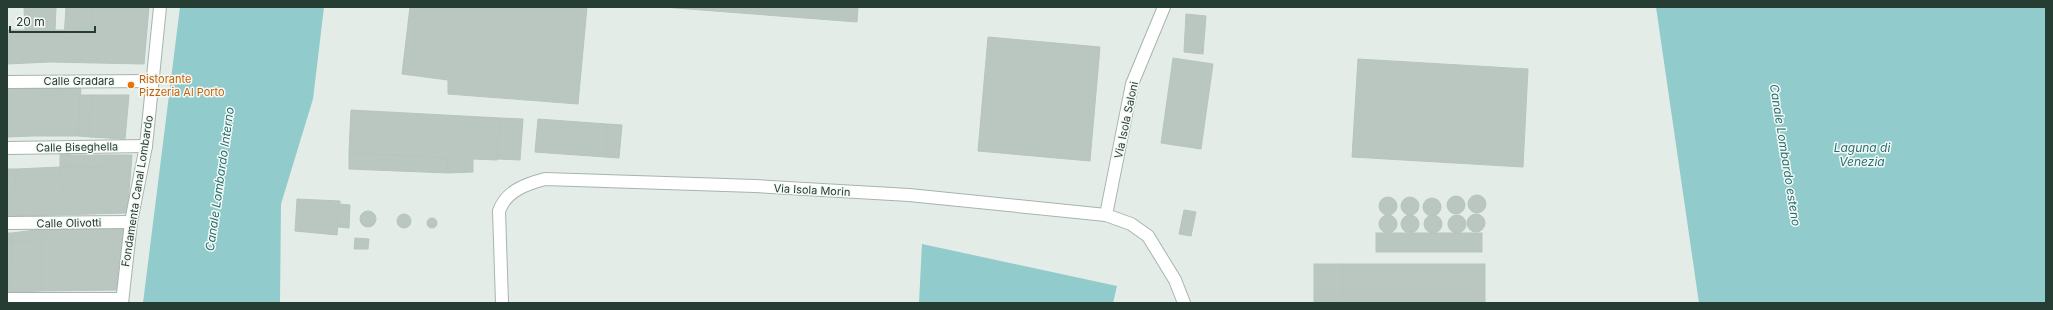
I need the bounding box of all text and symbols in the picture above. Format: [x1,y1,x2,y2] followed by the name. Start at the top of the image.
[10,8,95,34] scale bar
[16,14,45,29] text: 20 m
[139,72,225,99] place label: Ristorante Pizzeria Al Porto
[44,74,114,88] street label: Calle Gradara
[126,80,136,90] marker: Ristorante Pizzeria Al Porto
[1111,80,1141,160] street label: Via Isola Saloni
[1767,83,1804,227] water label: Canale Lombardo esteno
[202,106,237,252] water label: Canale Lombardo Interno
[118,114,156,268] street label: Fondamenta Canal Lombardo
[36,139,118,155] street label: Calle Biseghella
[1834,140,1891,169] water label: Laguna di Venezia
[773,181,851,199] street label: Via Isola Morin
[36,215,102,231] street label: Calle Olivotti

